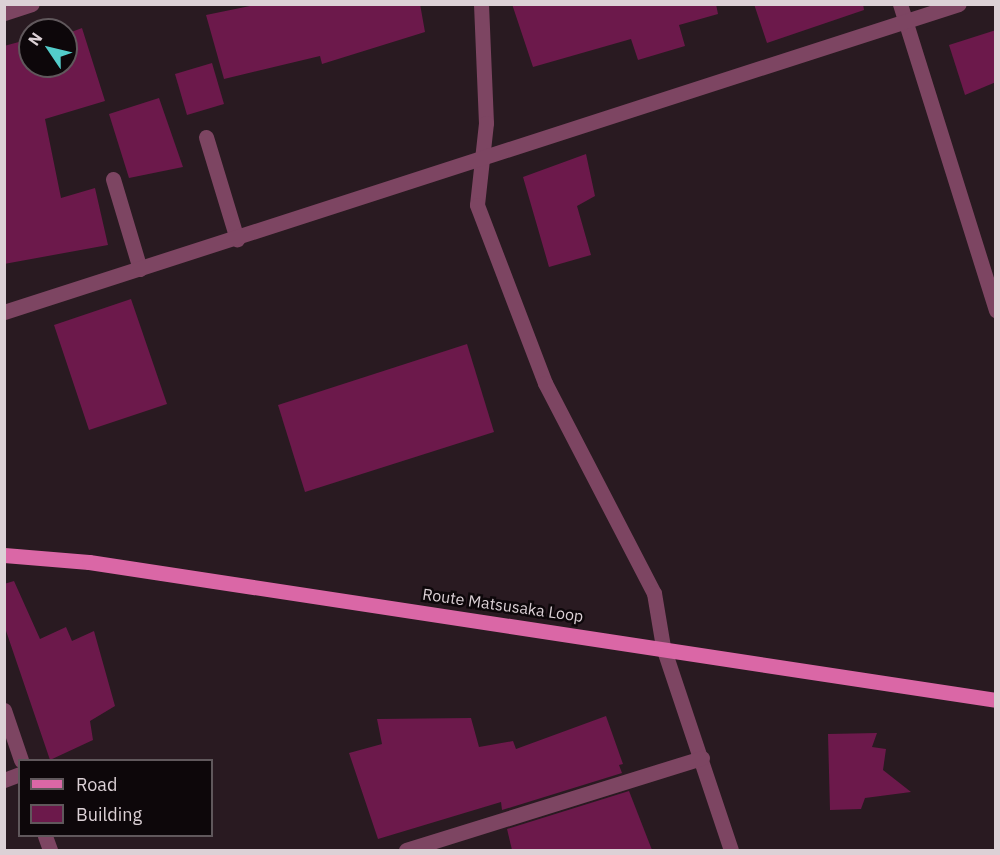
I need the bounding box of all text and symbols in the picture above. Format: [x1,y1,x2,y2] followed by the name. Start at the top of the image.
[18,18,78,78] north arrow
[23,28,46,49] text: N
[421,584,585,626] street label: Route Matsusaka Loop
[18,759,213,837] legend
[76,773,117,796] text: Road
[76,803,142,826] text: Building

